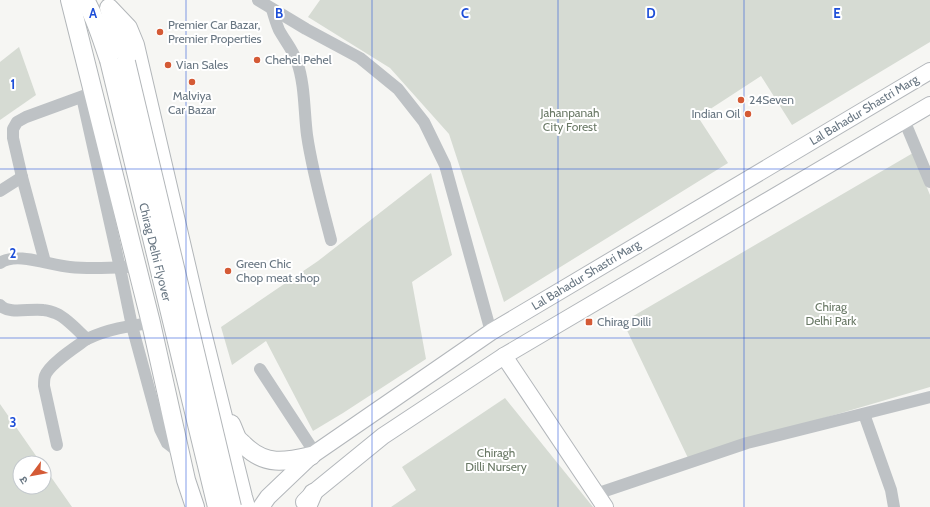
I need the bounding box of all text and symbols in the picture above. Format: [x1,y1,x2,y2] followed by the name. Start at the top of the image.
[89,5,98,21] text: A
[275,5,283,21] text: B
[461,5,469,21] text: C
[646,5,656,21] text: D
[833,5,841,21] text: E
[168,17,262,46] place label: Premier Car Bazar, Premier Properties
[155,27,165,37] marker: Premier Car Bazar, Premier Properties
[265,52,332,67] place label: Chehel Pehel
[252,55,262,65] marker: Chehel Pehel
[176,57,228,72] place label: Vian Sales
[163,60,173,70] marker: Vian Sales
[807,71,922,148] street label: Lal Bahadur Shastri Marg
[11,76,15,92] text: 1
[187,77,197,87] marker: Malviya Car Bazar
[168,88,216,117] place label: Malviya Car Bazar
[749,92,794,107] place label: 24Seven
[736,95,746,105] marker: 24Seven
[539,105,600,134] park label: Jahanpanah City Forest
[691,106,740,121] place label: Indian Oil
[743,109,753,119] marker: Indian Oil
[136,201,175,303] street label: Chirag Delhi Flyover
[529,236,644,313] street label: Lal Bahadur Shastri Marg
[10,245,17,261] text: 2
[236,256,320,285] place label: Green Chic Chop meat shop
[223,266,233,276] marker: Green Chic Chop meat shop
[805,299,857,328] park label: Chirag Delhi Park
[597,314,651,329] place label: Chirag Dilli
[584,317,594,327] marker: Chirag Dilli
[9,414,17,430] text: 3
[465,445,527,474] park label: Chiragh Dilli Nursery
[12,455,52,495] north arrow
[16,473,31,487] text: उ

